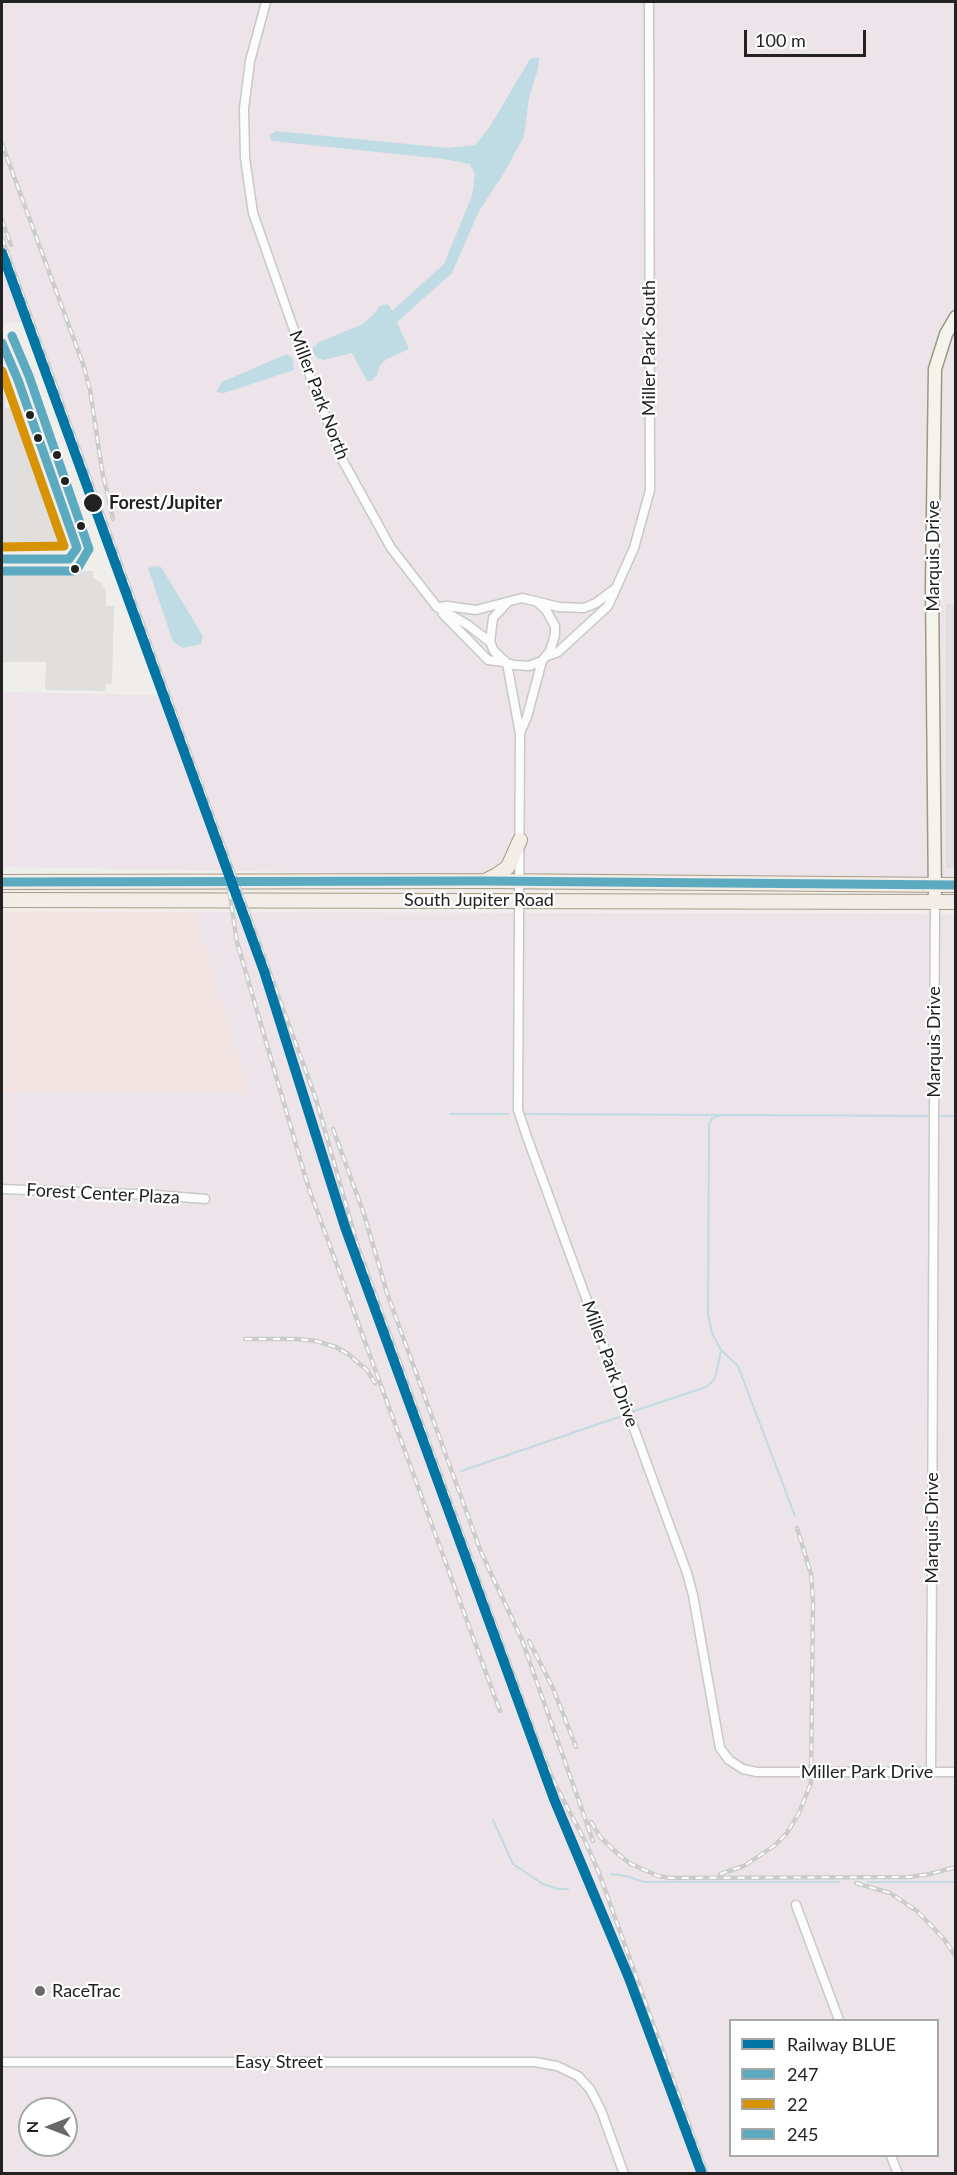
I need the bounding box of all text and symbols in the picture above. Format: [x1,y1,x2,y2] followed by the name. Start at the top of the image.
[747,18,868,56] scale bar
[755,29,806,51] text: 100 m
[638,280,660,416] street label: Miller Park South
[284,327,354,463] street label: Miller Park North
[24,409,36,421] unlabelled marker
[32,432,44,444] unlabelled marker
[51,449,63,461] unlabelled marker
[59,475,71,487] unlabelled marker
[82,492,104,514] marker: Forest/Jupiter
[109,492,222,514] place label: Forest/Jupiter
[922,500,944,612] street label: Marquis Drive
[75,520,87,532] unlabelled marker
[69,563,81,575] unlabelled marker
[404,889,554,911] street label: South Jupiter Road
[923,986,945,1098] street label: Marquis Drive
[26,1179,180,1209] street label: Forest Center Plaza
[577,1298,643,1430] street label: Miller Park Drive
[921,1472,943,1584] street label: Marquis Drive
[801,1761,933,1783] street label: Miller Park Drive
[52,1980,121,2002] place label: RaceTrac
[33,1984,47,1998] marker: RaceTrac
[729,2019,939,2157] legend
[787,2033,896,2055] text: Railway BLUE
[235,2051,323,2073] street label: Easy Street
[787,2063,818,2085] text: 247
[787,2093,808,2115] text: 22
[18,2097,78,2157] north arrow
[22,2121,41,2133] text: N
[787,2123,818,2145] text: 245

